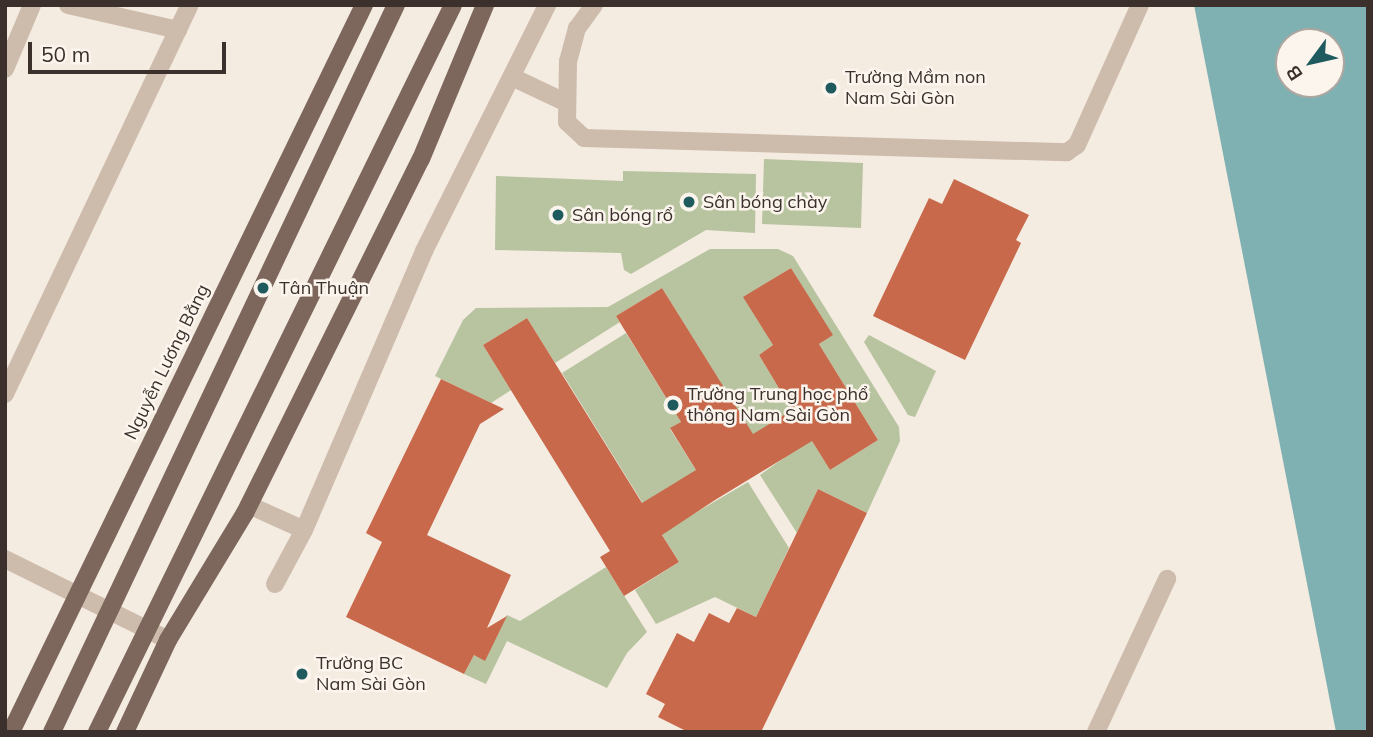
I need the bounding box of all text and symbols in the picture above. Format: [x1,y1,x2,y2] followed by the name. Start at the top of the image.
[32,28,229,72] scale bar
[1275,28,1345,98] north arrow
[41,41,90,67] text: 50 m
[1280,61,1308,85] text: B
[845,67,986,110] place label: Trường Mầm non Nam Sài Gòn
[823,80,839,96] marker: Trường Mầm non Nam Sài Gòn
[703,191,827,213] place label: Sân bóng chày
[681,194,697,210] marker: Sân bóng chày
[572,204,673,226] place label: Sân bóng rổ
[550,207,566,223] marker: Sân bóng rổ
[279,277,369,299] place label: Tân Thuận
[253,278,273,298] marker: Tân Thuận
[120,281,214,443] street label: Nguyễn Lương Bằng
[687,384,868,426] place label: Trường Trung học phổ thông Nam Sài Gòn
[665,397,681,413] marker: Trường Trung học phổ thông Nam Sài Gòn
[316,653,426,696] place label: Trường BC Nam Sài Gòn
[294,666,310,682] marker: Trường BC Nam Sài Gòn

